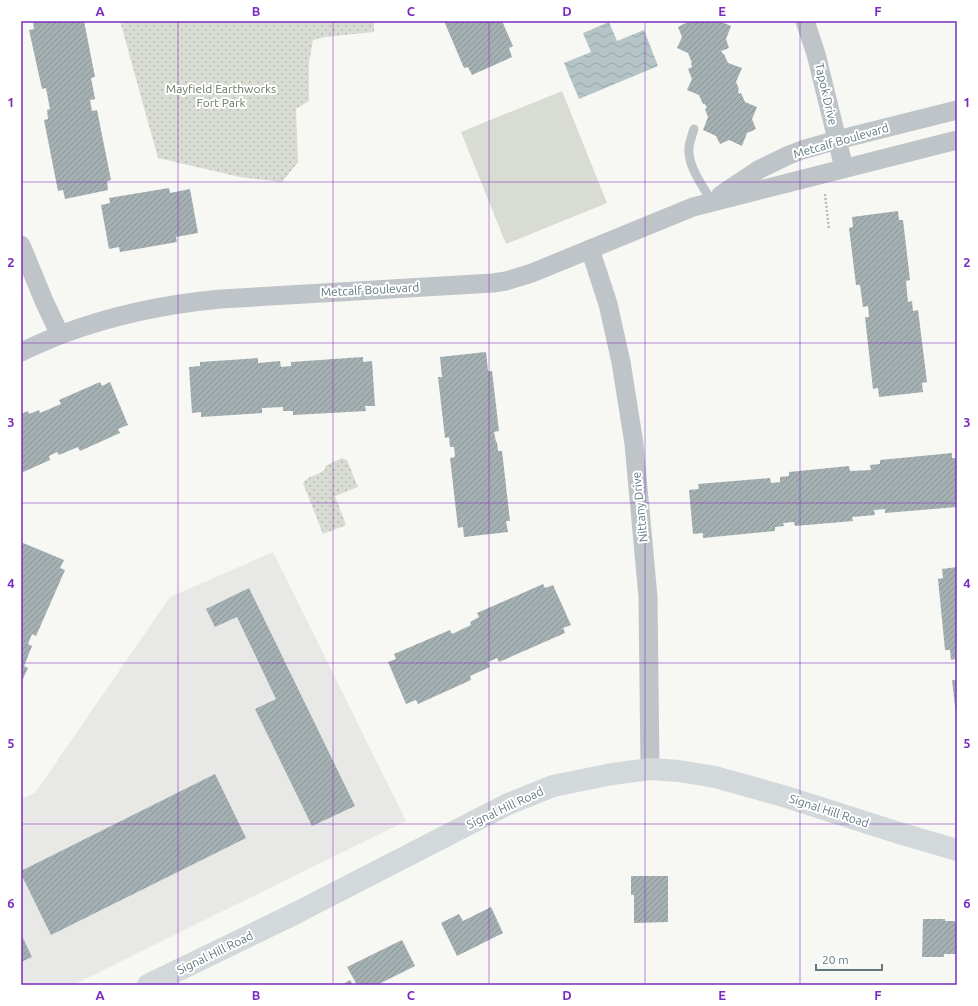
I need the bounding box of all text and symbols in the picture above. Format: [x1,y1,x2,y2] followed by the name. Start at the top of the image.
[95,4,105,18] text: A
[252,4,261,18] text: B
[407,4,416,18] text: C
[562,4,572,18] text: D
[718,4,726,18] text: E
[874,4,882,18] text: F
[813,61,840,126] street label: Tapok Drive
[166,82,276,109] park label: Mayfield Earthworks Fort Park
[7,95,15,109] text: 1
[963,95,971,109] text: 1
[792,121,890,160] street label: Metcalf Boulevard
[7,255,15,269] text: 2
[963,255,971,269] text: 2
[320,280,420,299] street label: Metcalf Boulevard
[7,415,15,429] text: 3
[963,415,971,429] text: 3
[629,471,650,543] street label: Nittany Drive
[7,576,15,590] text: 4
[963,576,971,590] text: 4
[7,736,15,750] text: 5
[963,736,971,750] text: 5
[464,784,545,831] street label: Signal Hill Road
[788,792,871,830] street label: Signal Hill Road
[7,896,15,910] text: 6
[963,896,971,910] text: 6
[175,929,255,977] street label: Signal Hill Road
[816,946,882,972] scale bar
[822,953,849,966] text: 20 m
[95,988,105,1002] text: A
[252,988,261,1002] text: B
[407,988,416,1002] text: C
[562,988,572,1002] text: D
[718,988,726,1002] text: E
[874,988,882,1002] text: F

